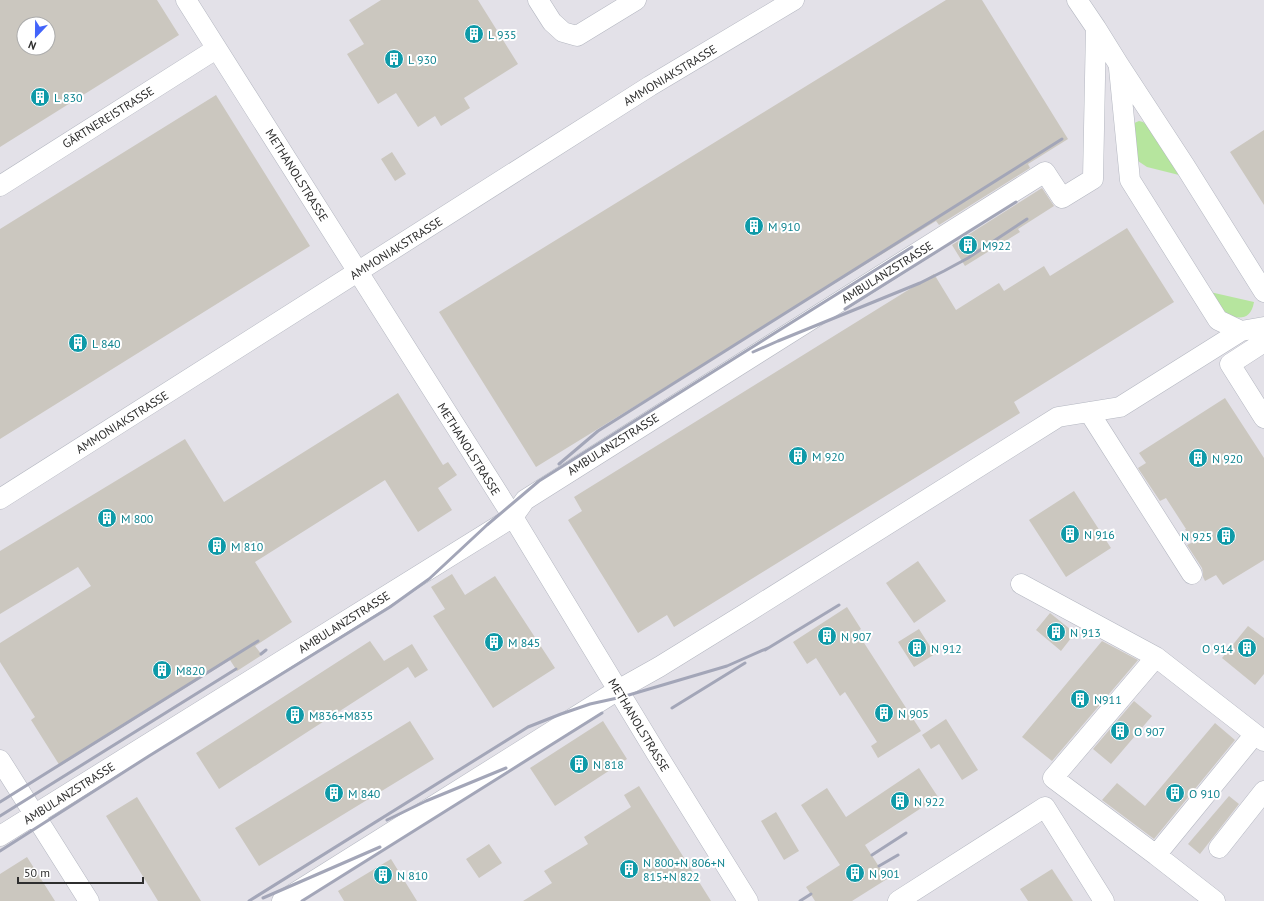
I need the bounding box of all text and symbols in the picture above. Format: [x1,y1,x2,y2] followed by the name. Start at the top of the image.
[16,16,56,56] north arrow
[463,23,485,45] building icon: L 935
[488,27,517,42] place label: L 935
[26,37,38,53] text: N
[621,41,719,109] street label: AMMONIAKSTRASSE
[383,48,405,70] building icon: L 930
[408,52,437,67] place label: L 930
[59,83,157,151] street label: GÄRTNEREISTRASSE
[29,86,51,108] building icon: L 830
[54,90,83,105] place label: L 830
[262,126,332,224] street label: METHANOLSTRASSE
[347,214,445,282] street label: AMMONIAKSTRASSE
[743,215,765,237] building icon: M 910
[768,219,801,234] place label: M 910
[957,234,979,256] building icon: M922
[838,238,936,306] street label: AMBULANZSTRASSE
[982,238,1011,253] place label: M922
[67,332,89,354] building icon: L 840
[92,336,121,351] place label: L 840
[73,388,171,456] street label: AMMONIAKSTRASSE
[434,400,504,498] street label: METHANOLSTRASSE
[564,410,662,478] street label: AMBULANZSTRASSE
[787,445,809,467] building icon: M 920
[1187,447,1209,469] building icon: N 920
[812,449,845,464] place label: M 920
[1212,451,1243,466] place label: N 920
[96,507,118,529] building icon: M 800
[121,511,154,526] place label: M 800
[1059,523,1081,545] building icon: N 916
[1215,525,1237,547] building icon: N 925
[1084,527,1115,542] place label: N 916
[1181,529,1212,544] place label: N 925
[206,535,228,557] building icon: M 810
[231,539,264,554] place label: M 810
[295,588,393,656] street label: AMBULANZSTRASSE
[1045,621,1067,643] building icon: N 913
[816,625,838,647] building icon: N 907
[1070,625,1101,640] place label: N 913
[841,629,872,644] place label: N 907
[483,631,505,653] building icon: M 845
[508,635,540,650] place label: M 845
[906,637,928,659] building icon: N 912
[1236,637,1258,659] building icon: O 914
[931,641,962,656] place label: N 912
[1202,641,1233,656] place label: O 914
[151,659,173,681] building icon: M820
[176,663,206,678] place label: M820
[605,676,673,774] street label: METHANOLSTRASSE
[1069,688,1091,710] building icon: N911
[1094,692,1122,707] place label: N911
[873,702,895,724] building icon: N 905
[284,704,306,726] building icon: M836+M835
[898,706,929,721] place label: N 905
[309,708,373,723] place label: M836+M835
[1109,720,1131,742] building icon: O 907
[1134,724,1165,739] place label: O 907
[568,753,590,775] building icon: N 818
[593,757,624,772] place label: N 818
[20,759,118,827] street label: AMBULANZSTRASSE
[323,782,345,804] building icon: M 840
[1164,782,1186,804] building icon: O 910
[348,786,381,801] place label: M 840
[1189,786,1220,801] place label: O 910
[889,790,911,812] building icon: N 922
[914,794,945,809] place label: N 922
[643,855,725,884] place label: N 800+N 806+N 815+N 822
[618,858,640,880] building icon: N 800+N 806+N 815+N 822
[18,859,143,885] scale bar
[844,862,866,884] building icon: N 901
[372,864,394,886] building icon: N 810
[24,865,50,880] text: 50 m
[869,866,900,881] place label: N 901
[397,868,428,883] place label: N 810

